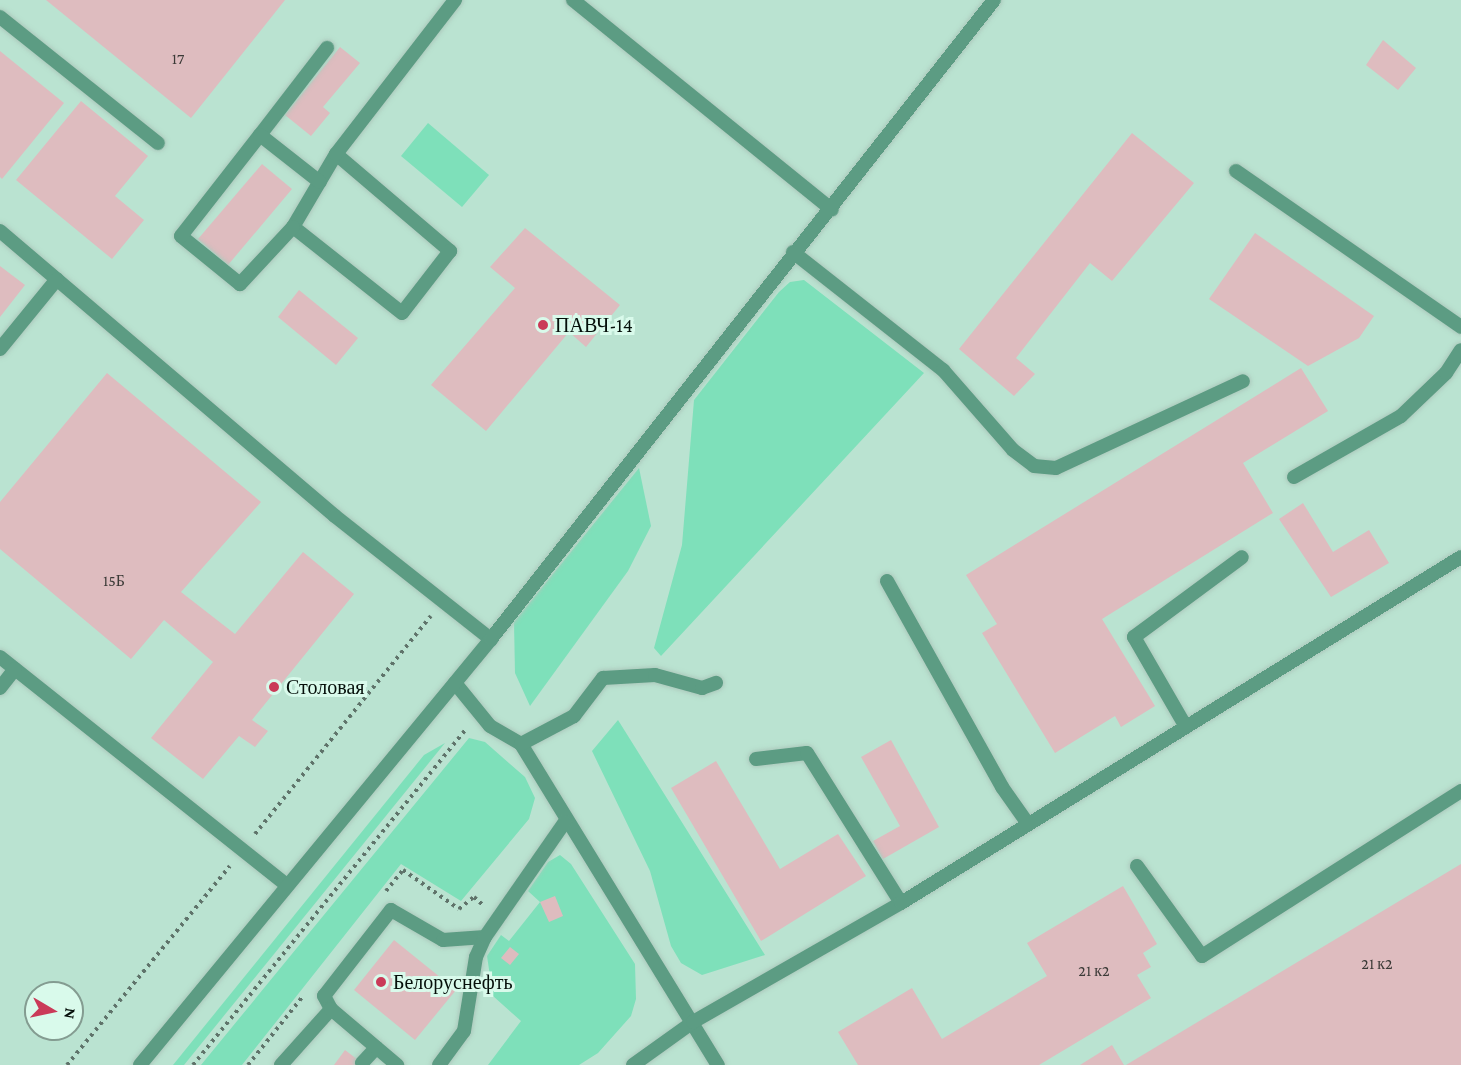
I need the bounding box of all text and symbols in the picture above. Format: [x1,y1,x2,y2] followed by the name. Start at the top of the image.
[172,49,184,69] house number: 17
[555,313,633,337] place label: ПАВЧ-14
[536,318,550,332] marker: ПАВЧ-14
[103,571,125,591] house number: 15Б
[286,675,365,699] place label: Столовая
[267,680,281,694] marker: Столовая
[1361,954,1393,974] house number: 21 к2
[1078,961,1110,981] house number: 21 к2
[393,970,513,994] place label: Белоруснефть
[374,975,388,989] marker: Белоруснефть
[24,981,84,1041] north arrow
[61,1007,80,1020] text: N

